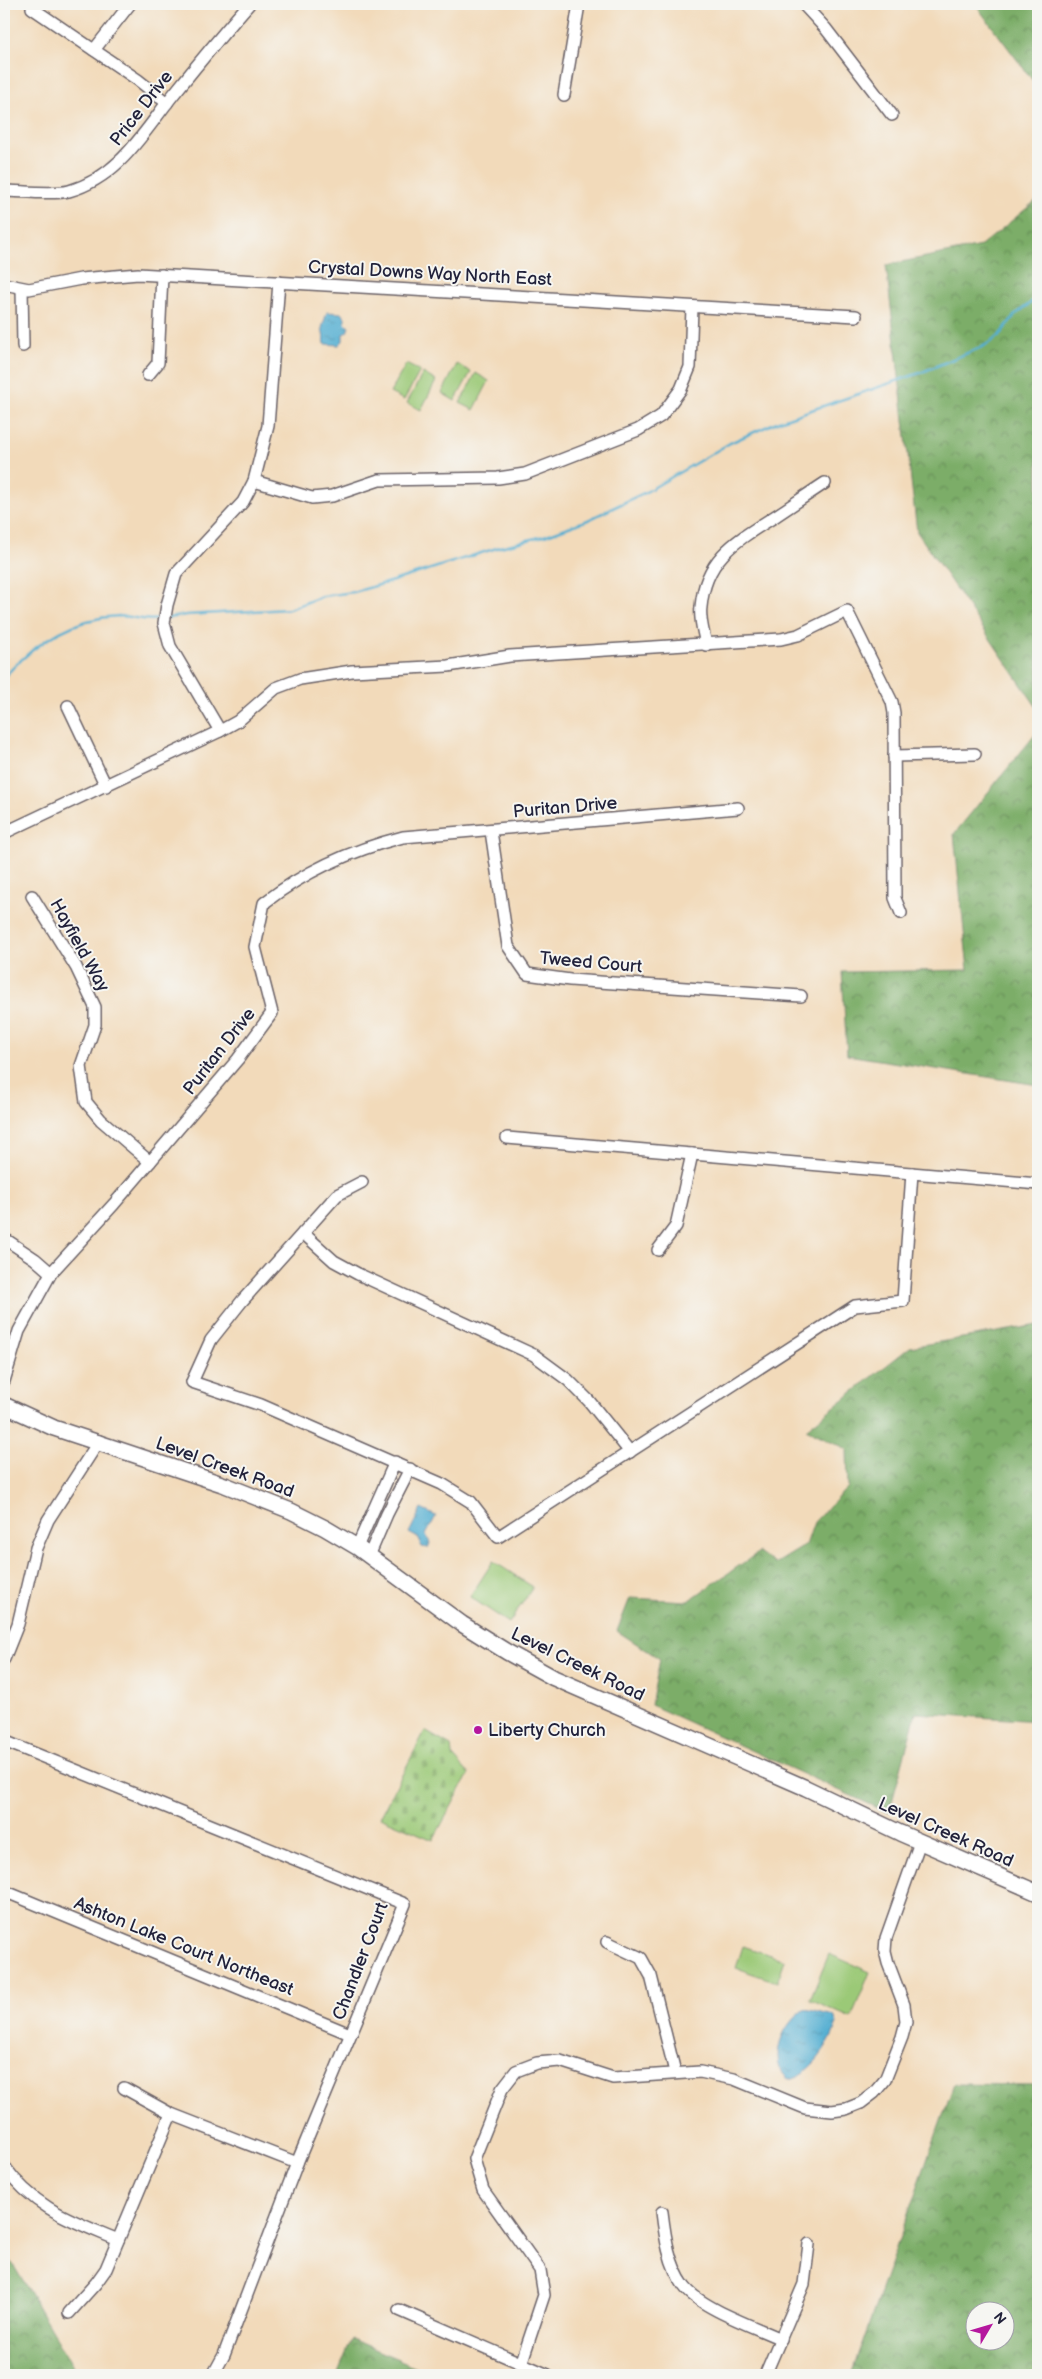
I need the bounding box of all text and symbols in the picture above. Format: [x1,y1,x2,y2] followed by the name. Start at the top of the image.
[106,66,177,150] street label: Price Drive
[308,257,553,290] street label: Crystal Downs Way North East
[512,792,618,823] street label: Puritan Drive
[45,895,114,996] street label: Hayfield Way
[539,948,644,977] street label: Tweed Court
[179,1003,260,1099] street label: Puritan Drive
[153,1433,297,1502] street label: Level Creek Road
[508,1623,648,1706] street label: Level Creek Road
[488,1720,606,1741] place label: Liberty Church
[472,1724,484,1736] marker: Liberty Church
[875,1793,1017,1872] street label: Level Creek Road
[71,1893,297,2000] street label: Ashton Lake Court Northeast
[328,1899,393,2023] street label: Chandler Court
[964,2302,1014,2352] north arrow
[990,2309,1010,2328] text: N

